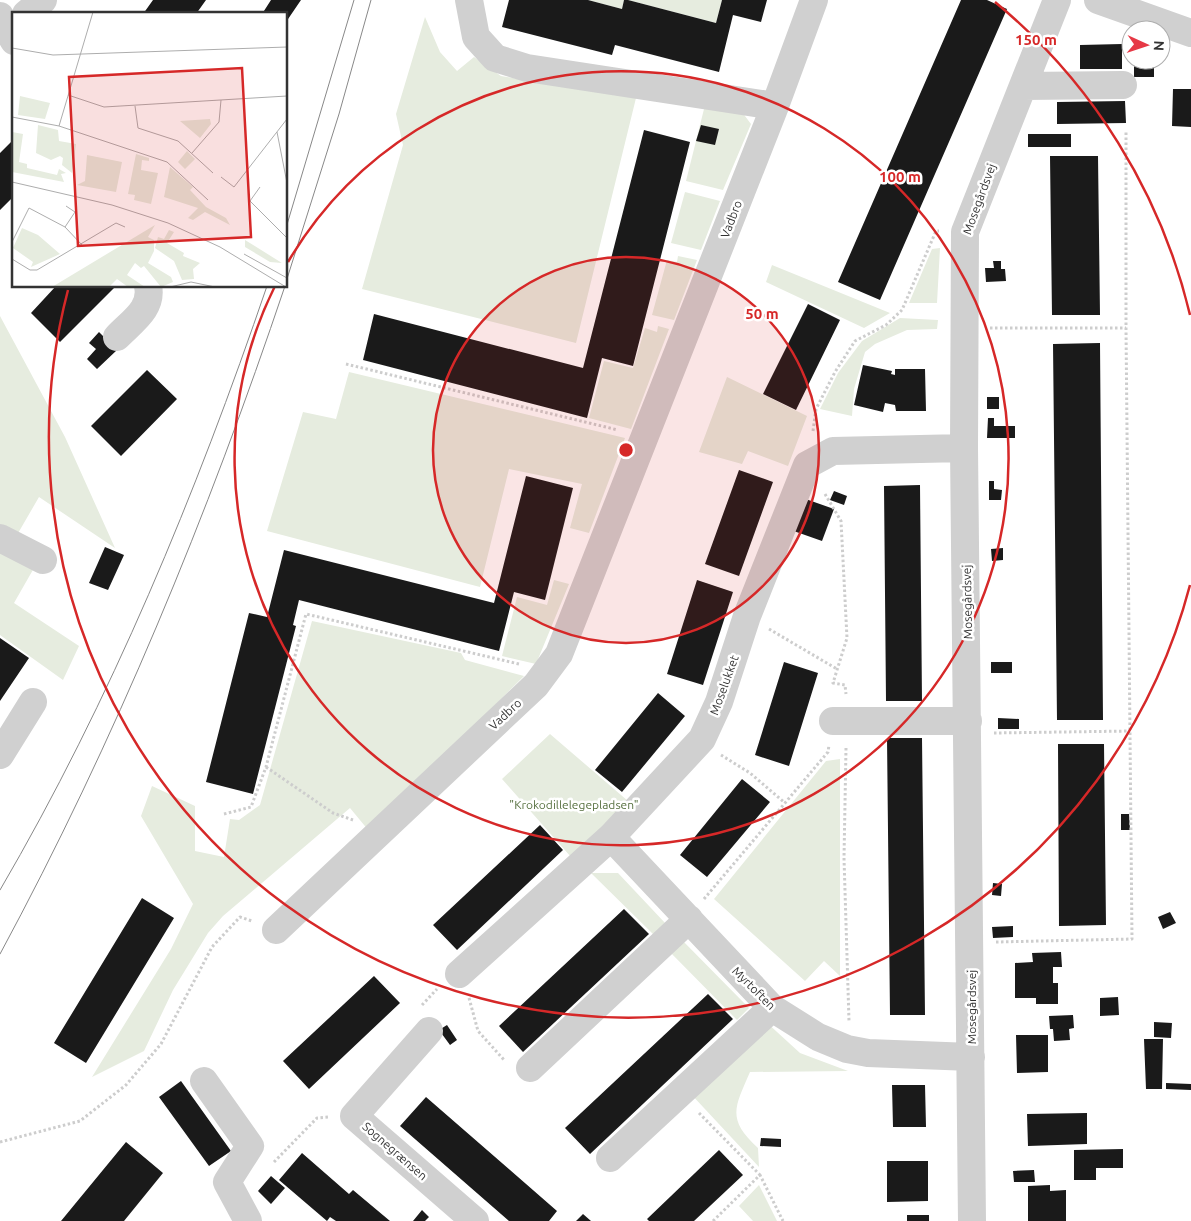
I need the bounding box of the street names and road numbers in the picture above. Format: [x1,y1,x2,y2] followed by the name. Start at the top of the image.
[960,162,998,236] street label: Mosegårdsvej
[718,198,744,240] street label: Vadbro
[960,565,974,639] street label: Mosegårdsvej
[707,653,741,717] street label: Moselukket
[486,696,524,732] street label: Vadbro
[730,964,778,1012] street label: Myrtoften
[965,970,978,1044] street label: Mosegårdsvej
[360,1120,430,1182] street label: Sognegrænsen

